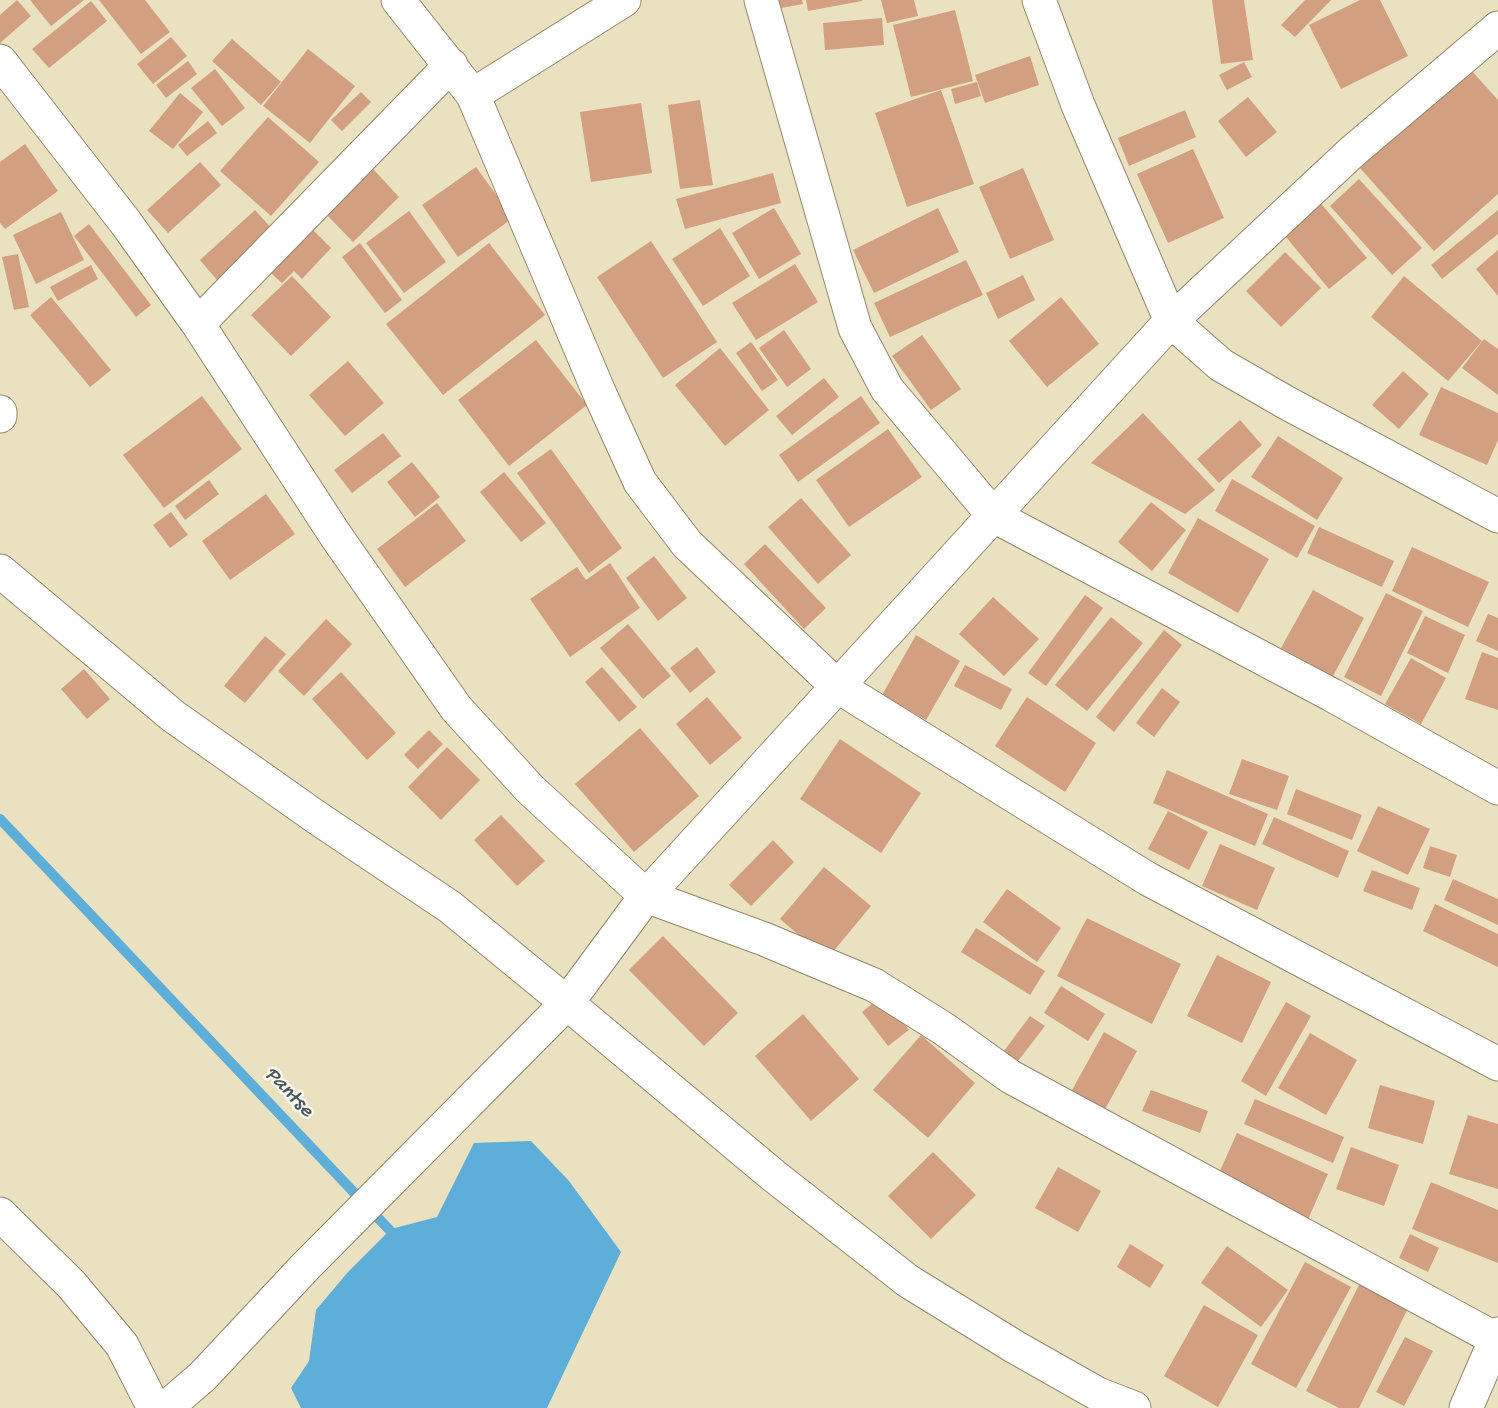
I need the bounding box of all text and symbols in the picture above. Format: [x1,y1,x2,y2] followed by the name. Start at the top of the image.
[258,1063,318,1123] water label: Pantse

